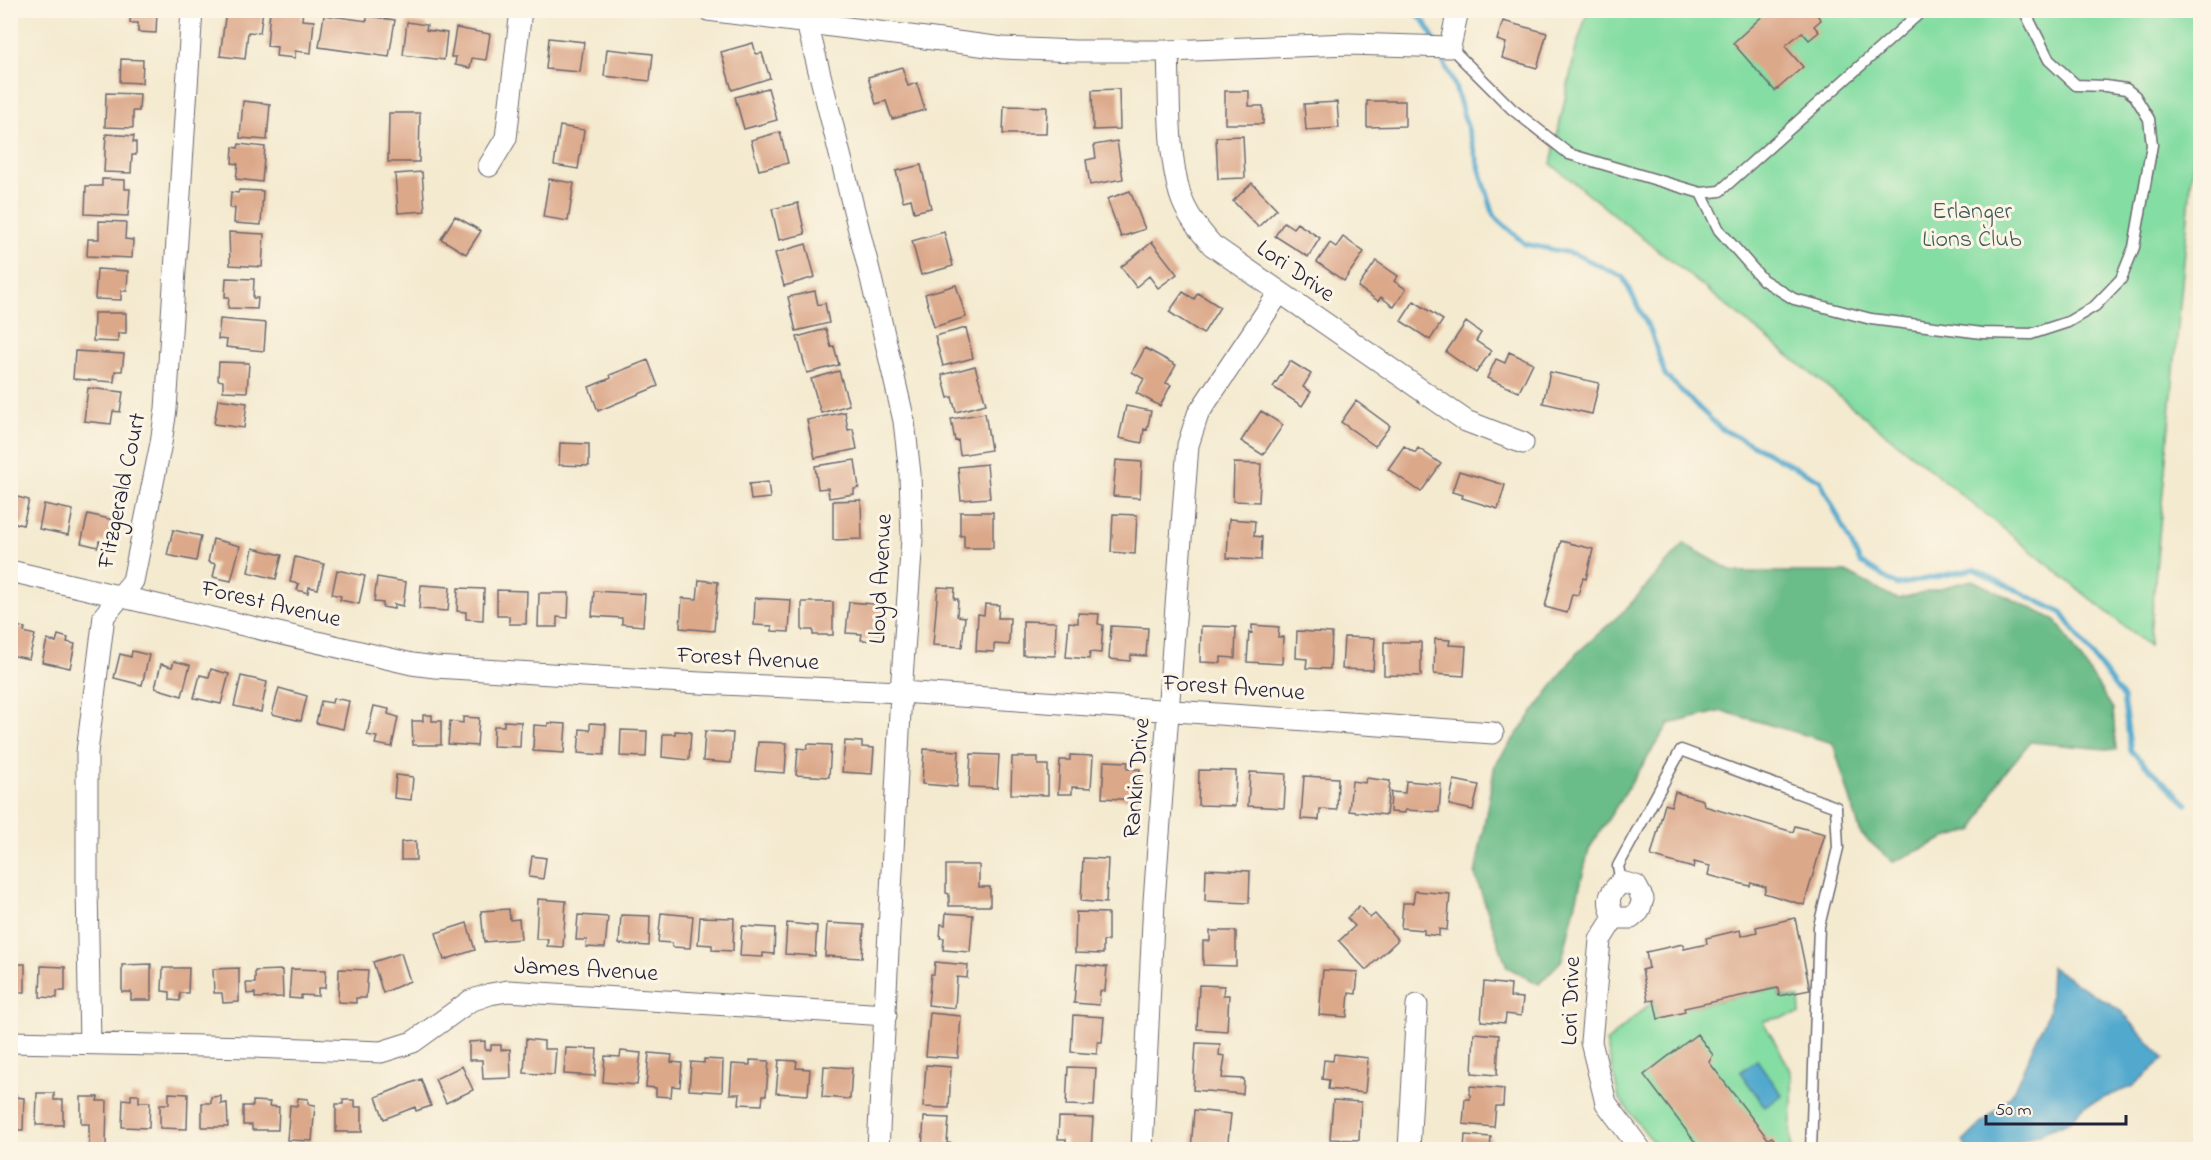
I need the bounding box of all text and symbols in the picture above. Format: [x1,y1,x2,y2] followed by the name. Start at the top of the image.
[1922,195,2022,258] park label: Erlanger Lions Club
[1248,232,1342,312] street label: Lori Drive
[89,410,157,573] street label: Fitzgerald Court
[861,513,904,645] street label: Lloyd Avenue
[197,572,344,638] street label: Forest Avenue
[675,639,820,681] street label: Forest Avenue
[1161,667,1306,711] street label: Forest Avenue
[1115,716,1161,840] street label: Rankin Drive
[513,950,659,992] street label: James Avenue
[1553,956,1591,1046] street label: Lori Drive
[1986,1088,2126,1126] scale bar
[1995,1098,2032,1124] text: 50 m

